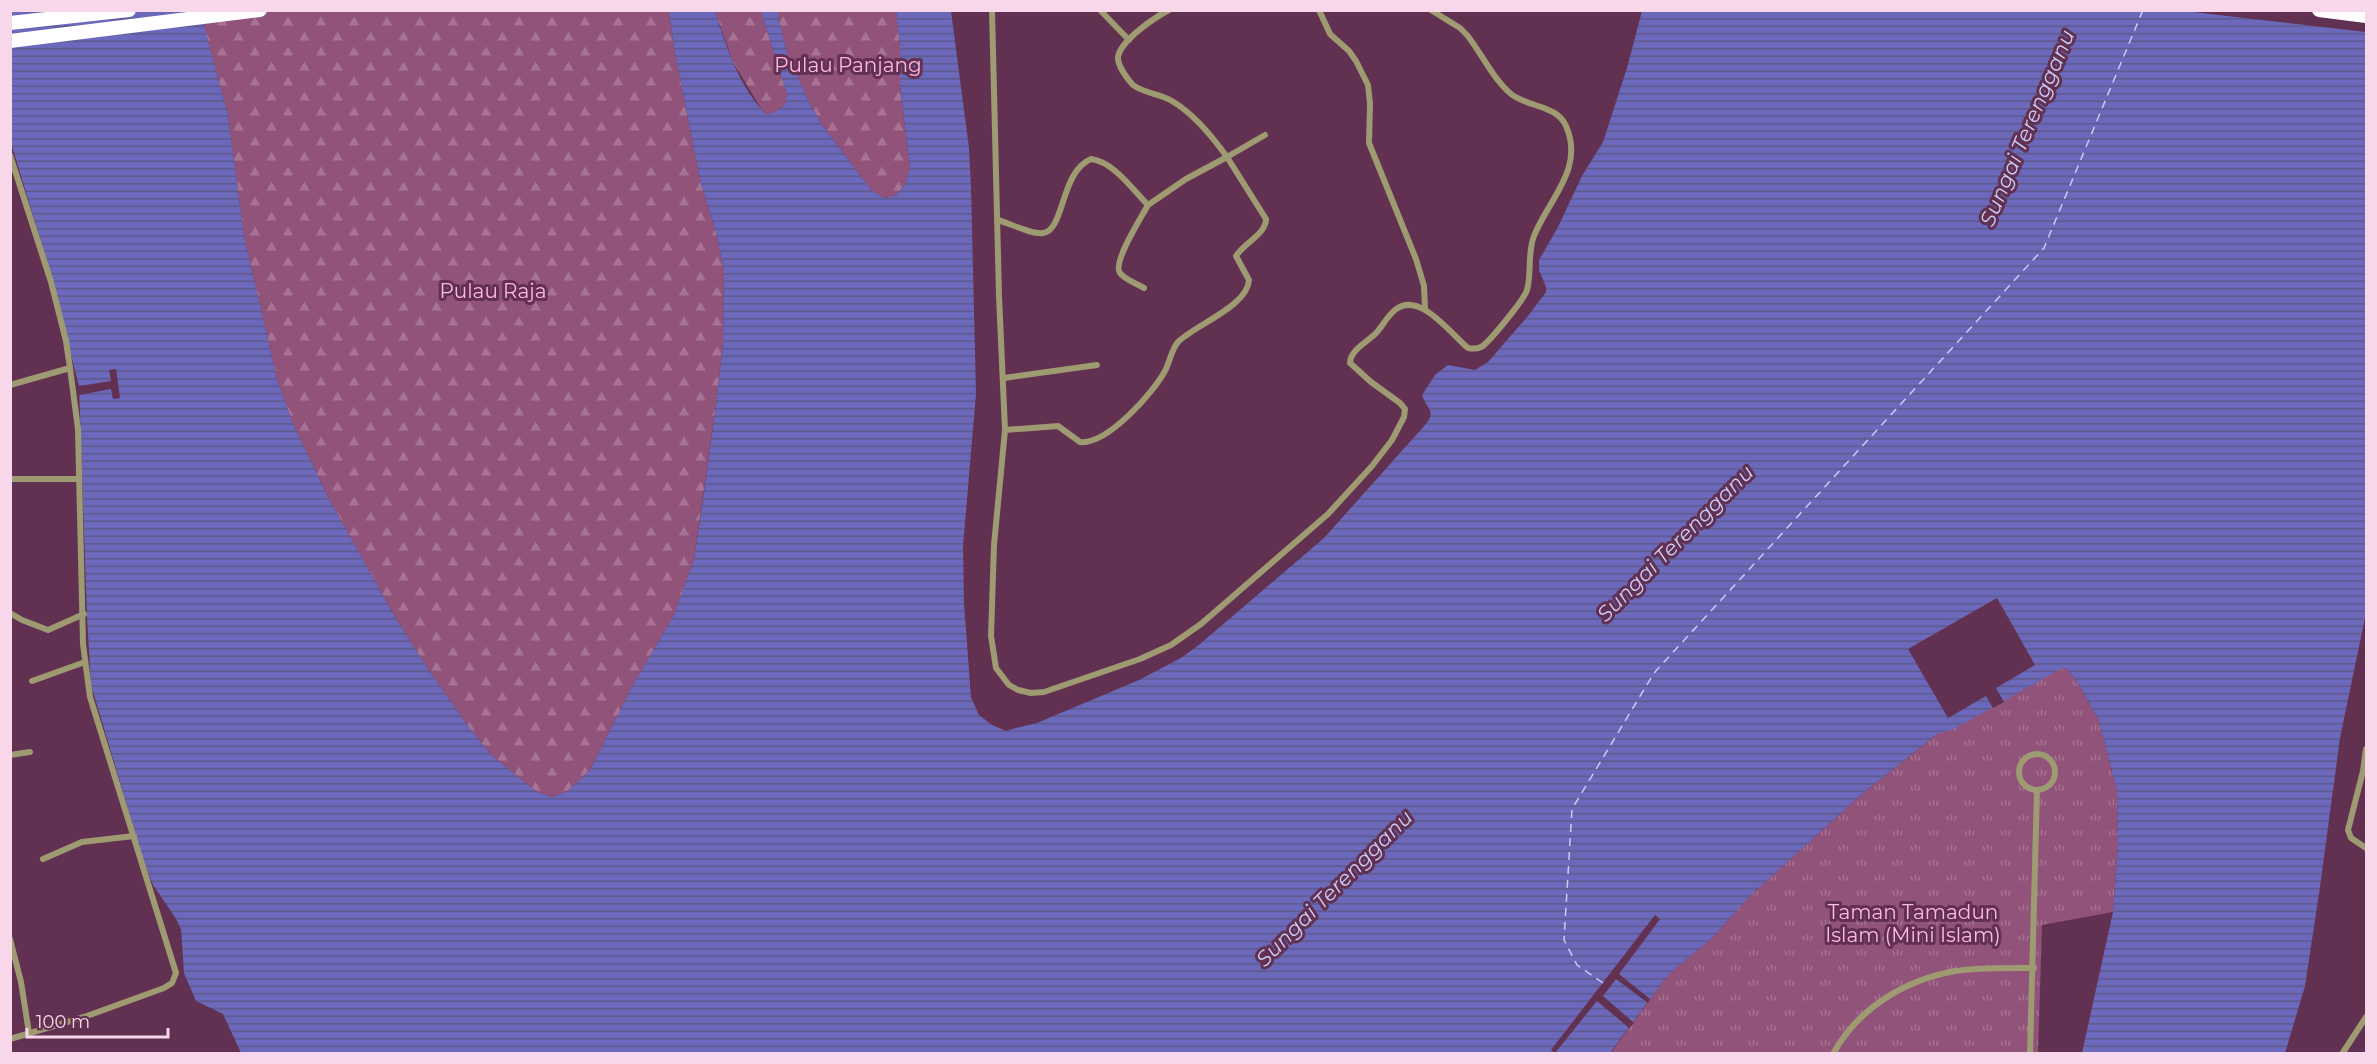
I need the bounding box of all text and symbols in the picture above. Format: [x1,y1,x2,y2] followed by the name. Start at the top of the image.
[1974,26,2080,230] water label: Sungai Terengganu
[774,53,922,77] park label: Pulau Panjang
[439,279,547,303] park label: Pulau Raja
[1592,460,1758,626] water label: Sungai Terengganu
[1251,805,1417,971] water label: Sungai Terengganu
[1825,900,2001,947] park label: Taman Tamadun Islam (Mini Islam)
[27,1001,168,1039] scale bar
[36,1011,90,1033] text: 100 m

